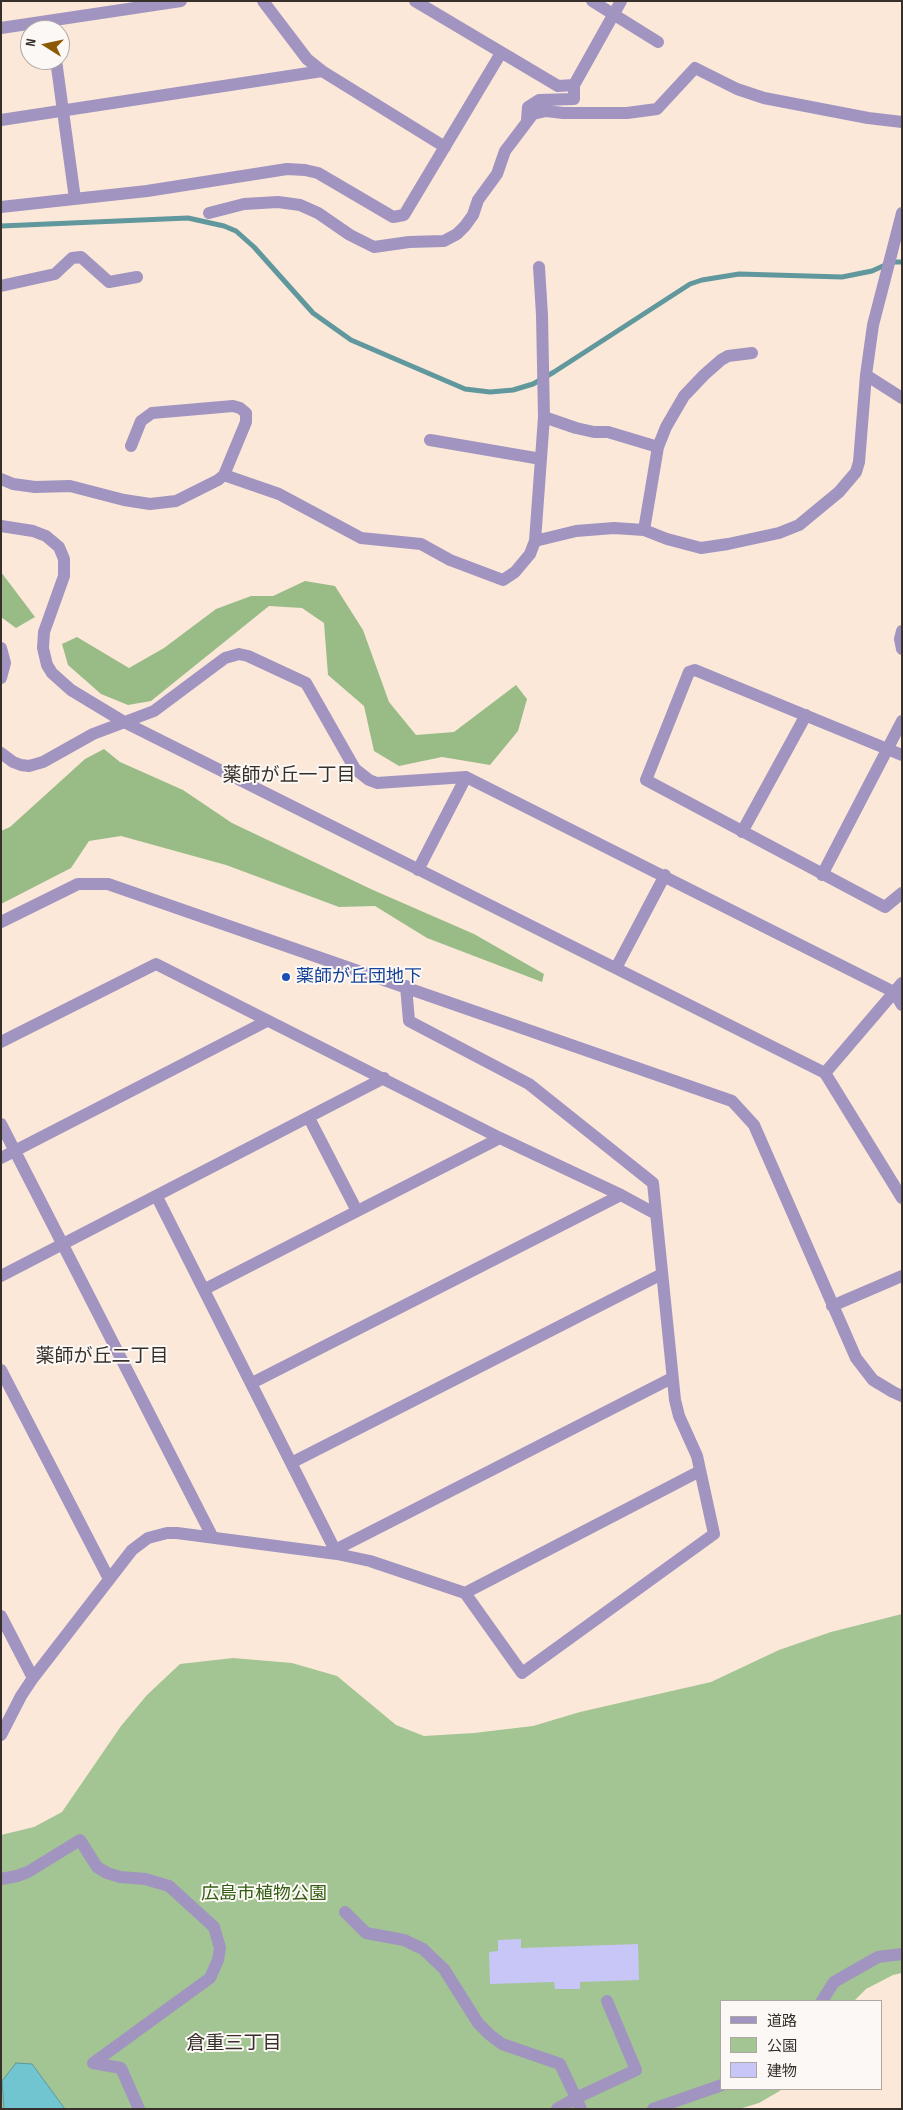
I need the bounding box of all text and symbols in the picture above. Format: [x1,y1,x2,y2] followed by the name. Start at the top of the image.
[20,20,70,70] north arrow
[22,37,40,48] text: N
[223,765,355,787] district label: 薬師が丘一丁目
[296,966,422,988] place label: 薬師が丘団地下
[280,971,292,983] marker: 薬師が丘団地下
[36,1346,168,1368] district label: 薬師が丘二丁目
[201,1883,327,1905] park label: 広島市植物公園
[720,2000,883,2090] legend
[767,2012,797,2031] text: 道路
[187,2033,281,2055] district label: 倉重三丁目
[767,2037,797,2056] text: 公園
[767,2062,797,2081] text: 建物

